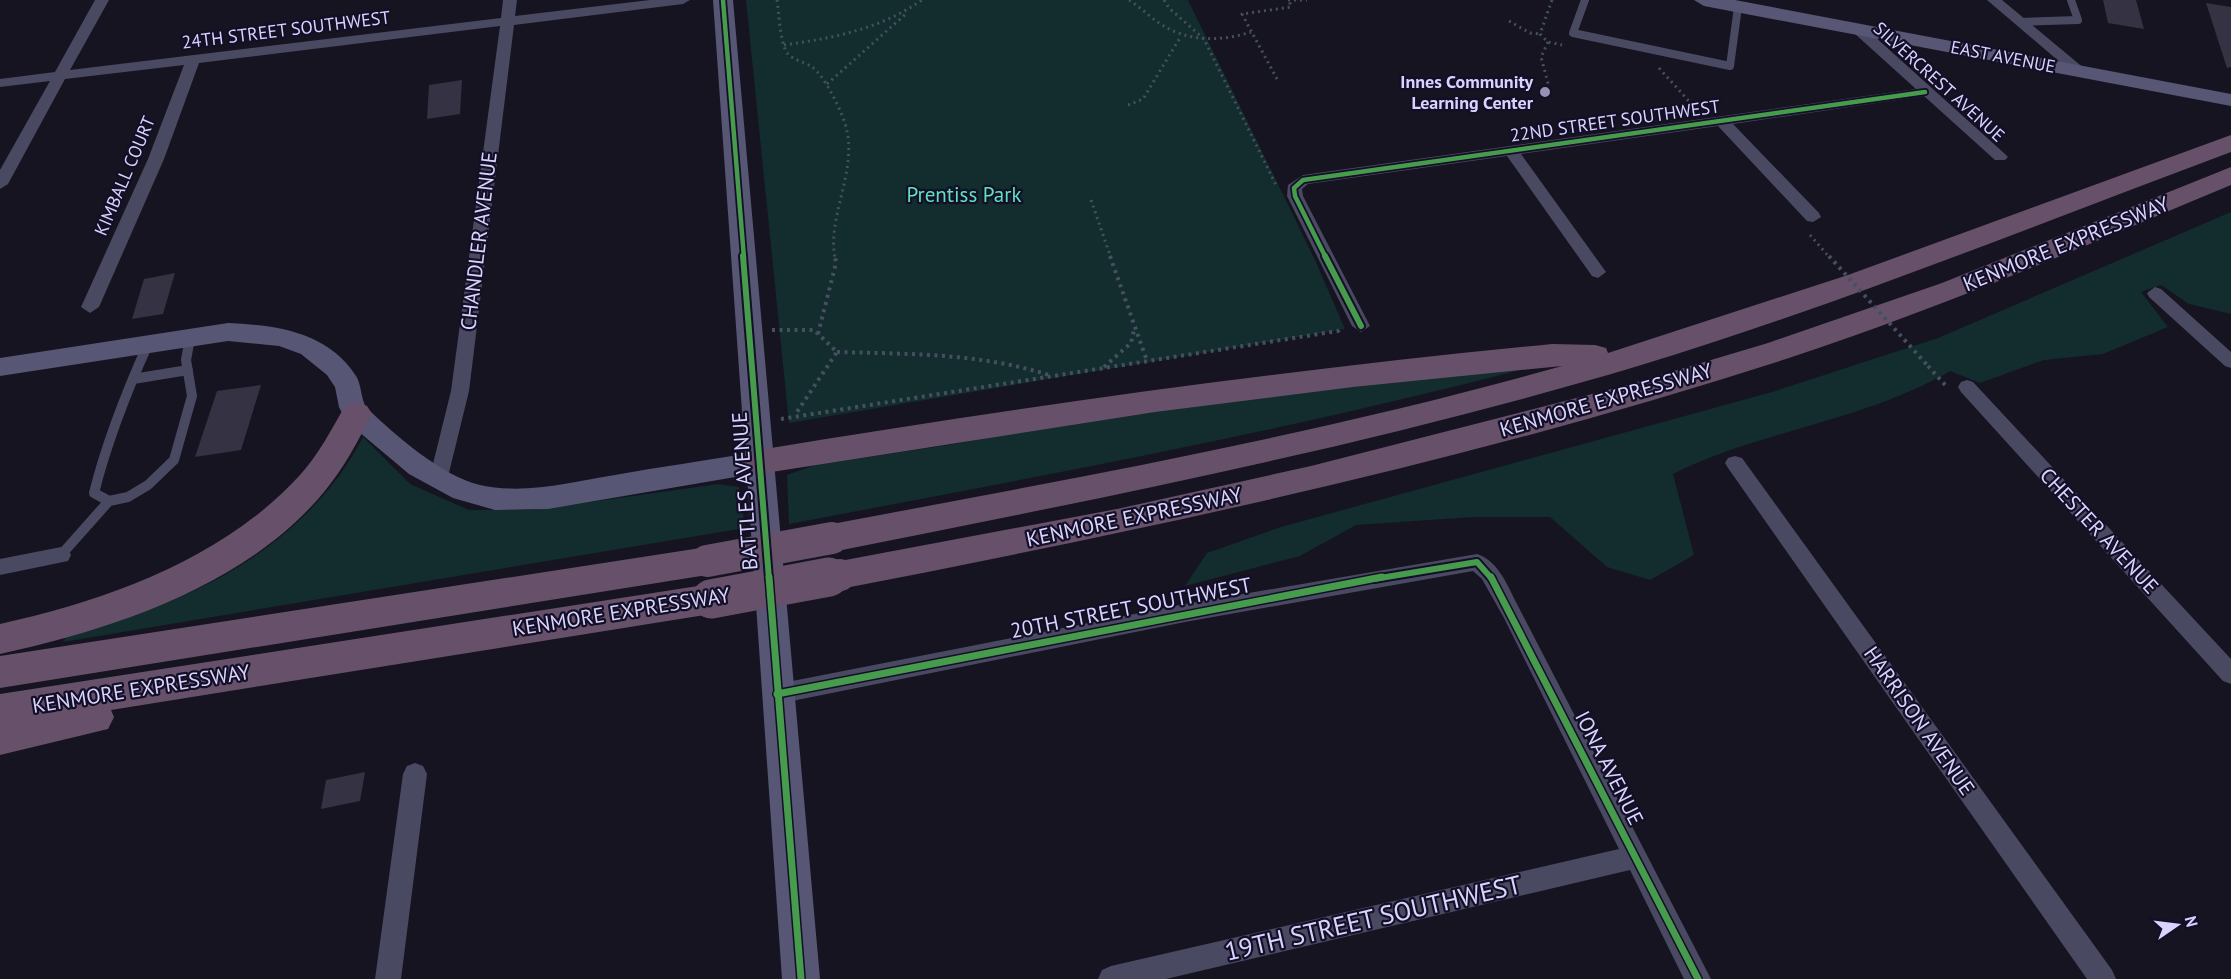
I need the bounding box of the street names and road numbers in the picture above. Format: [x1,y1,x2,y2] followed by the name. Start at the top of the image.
[180,5,392,54] street label: 24TH STREET SOUTHWEST
[1869,17,2010,147] street label: SILVERCREST AVENUE
[1949,35,2057,78] street label: EAST AVENUE
[1508,94,1721,147] street label: 22ND STREET SOUTHWEST
[89,113,160,239] street label: KIMBALL COURT
[454,150,503,332] street label: CHANDLER AVENUE
[1959,190,2173,297] street label: KENMORE EXPRESSWAY
[1496,356,1716,443] street label: KENMORE EXPRESSWAY
[725,411,764,571] street label: BATTLES AVENUE
[2034,462,2165,599] street label: CHESTER AVENUE
[1024,480,1245,553] street label: KENMORE EXPRESSWAY
[1008,571,1254,644] street label: 20TH STREET SOUTHWEST
[510,581,732,642] street label: KENMORE EXPRESSWAY
[1858,641,1981,800] street label: HARRISON AVENUE
[30,658,252,719] street label: KENMORE EXPRESSWAY
[1569,706,1650,829] street label: IONA AVENUE
[1221,867,1524,968] street label: 19TH STREET SOUTHWEST

